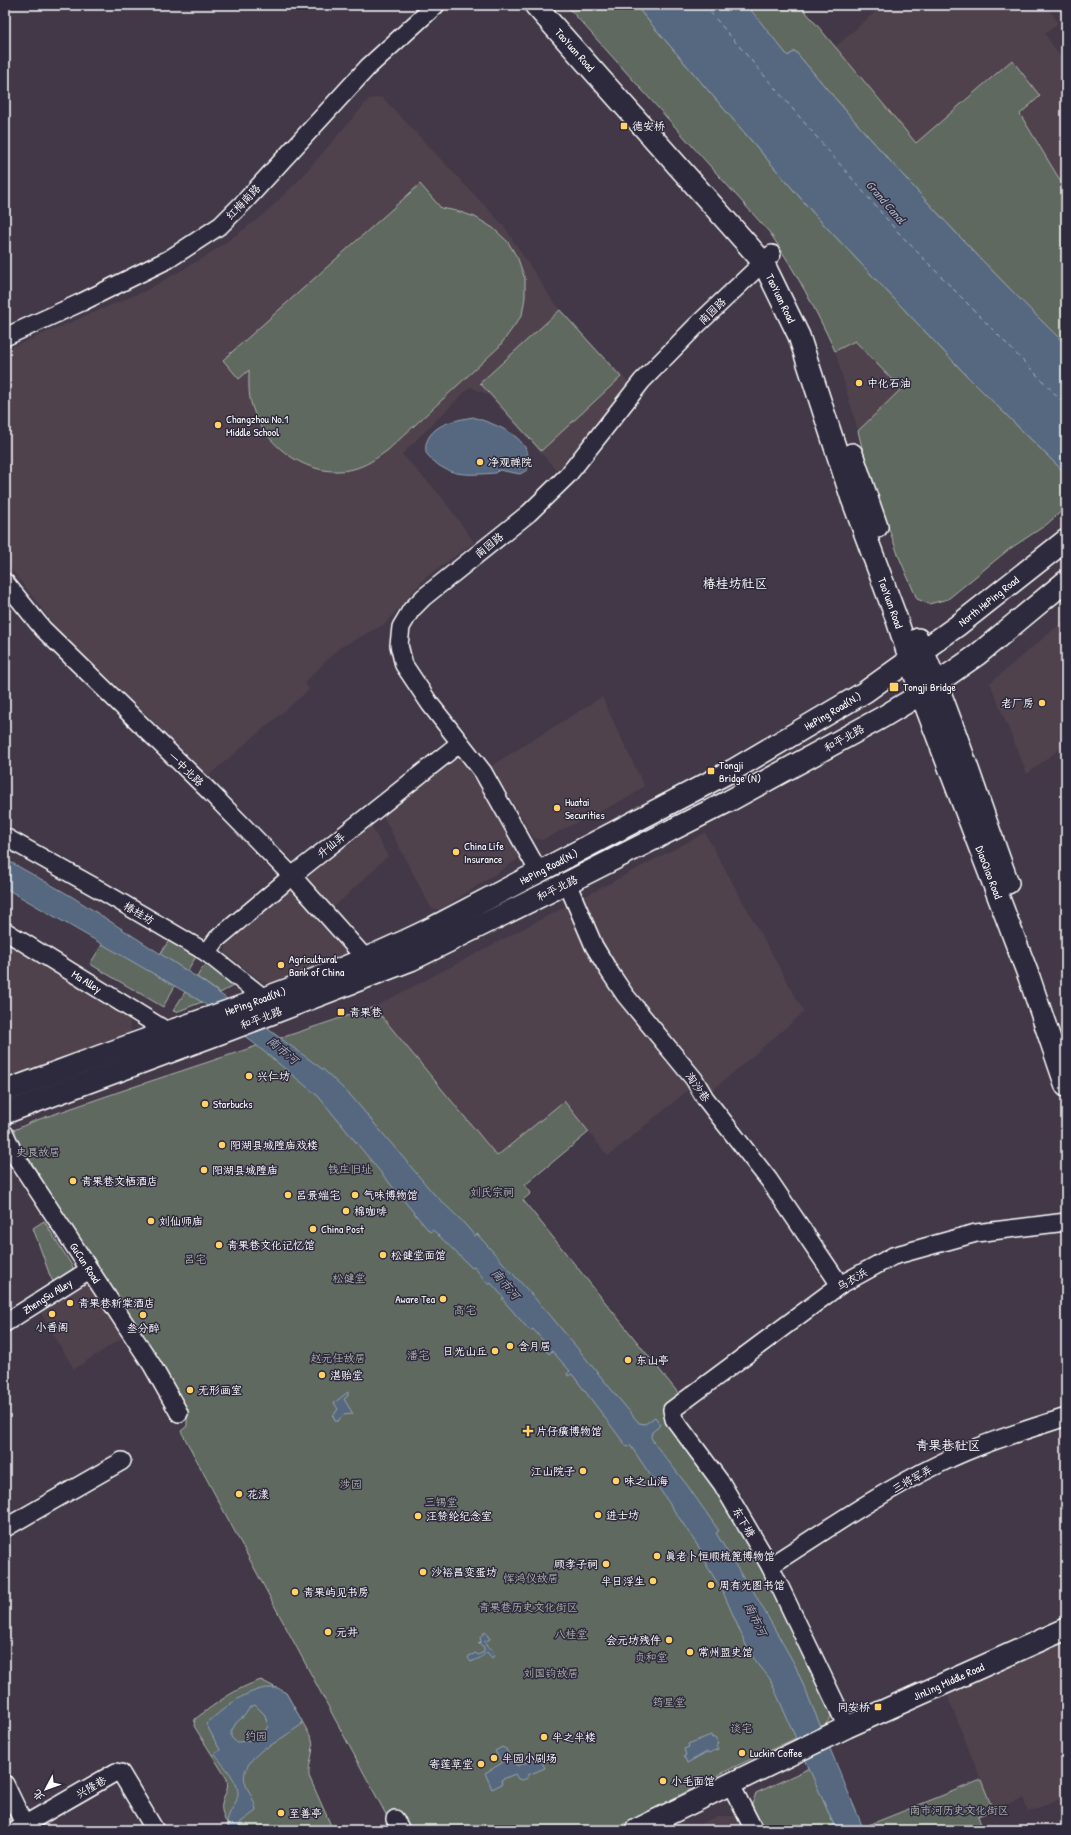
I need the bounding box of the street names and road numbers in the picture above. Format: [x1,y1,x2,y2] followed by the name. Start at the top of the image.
[552,25,598,75] street label: TaoYuan Road
[223,181,263,223] street label: 红梅南路
[763,271,799,326] street label: TaoYuan Road
[695,295,729,327] street label: 南园路
[472,529,506,561] street label: 南园路
[955,572,1022,629] street label: North HePing Road
[875,575,906,631] street label: TaoYuan Road
[802,689,864,733] street label: HePing Road(N.)
[821,721,867,755] street label: 和平北路
[165,749,207,789] street label: 一中北路
[314,829,348,861] street label: 升仙弄
[973,844,1006,901] street label: DiaoQiao Road
[517,846,580,888] street label: HePing Road(N.)
[534,872,580,904] street label: 和平北路
[121,899,157,927] street label: 椿桂坊
[69,967,104,996] street label: Ma Alley
[223,984,288,1019] street label: HePing Road(N.)
[238,1004,284,1032] street label: 和平北路
[683,1069,713,1105] street label: 淘沙巷
[67,1240,104,1286] street label: GuCun Road
[834,1265,870,1293] street label: 乌衣浜
[20,1275,75,1317] street label: ZhengSu Alley
[889,1462,935,1496] street label: 三将军弄
[730,1504,758,1540] street label: 东下塘
[911,1659,987,1703] street label: JinLing Middle Road
[73,1773,109,1801] street label: 兴隆巷

